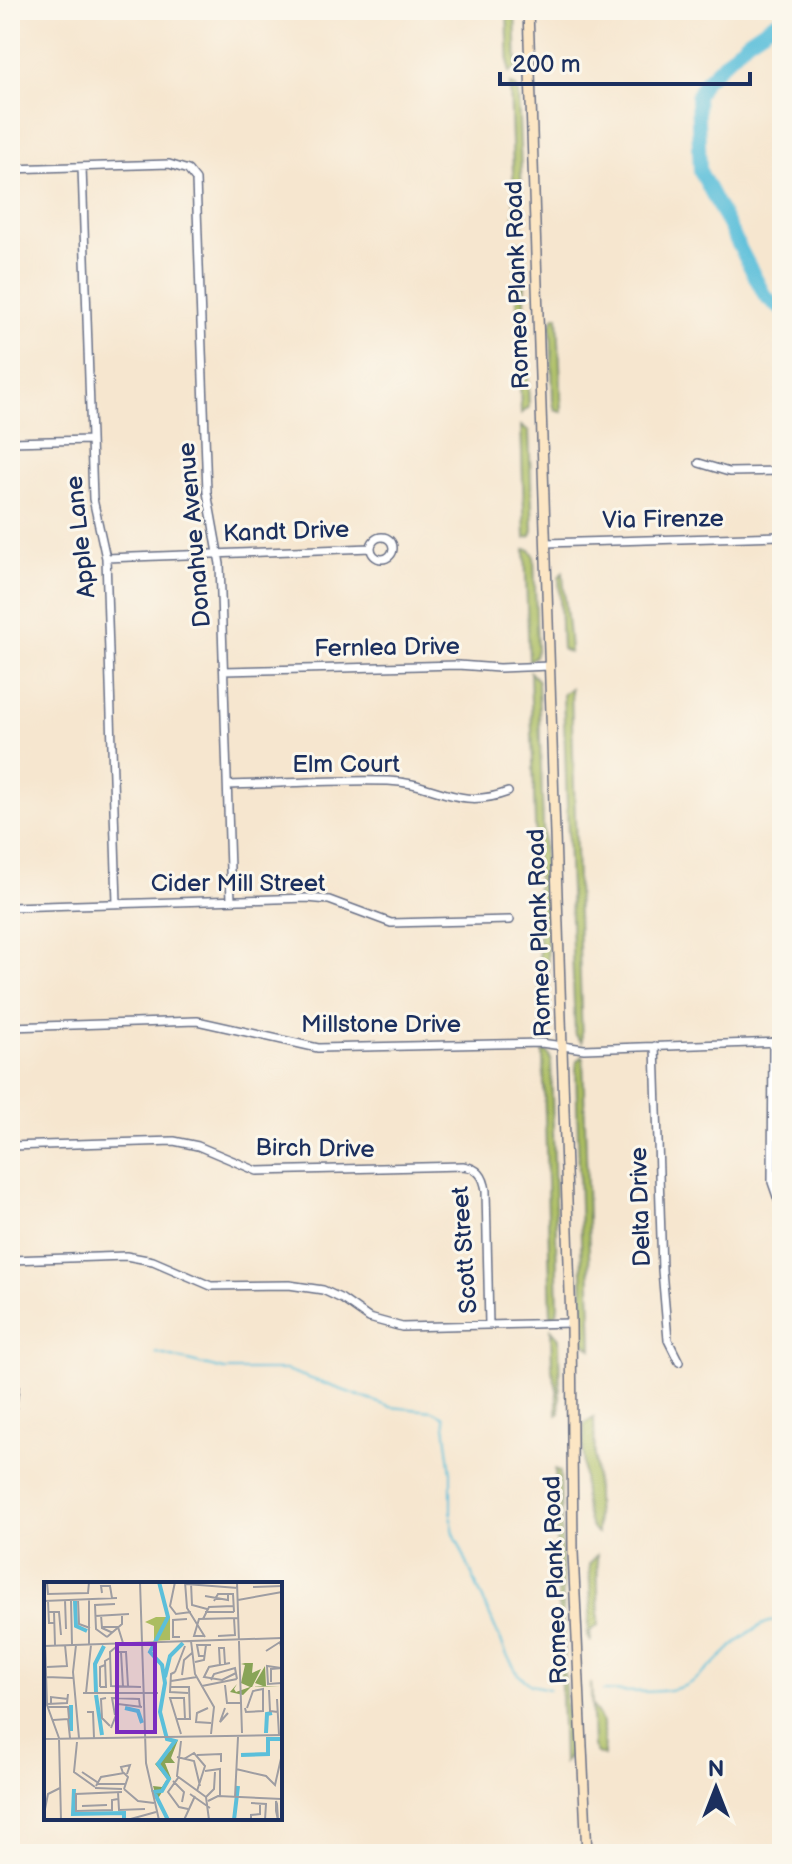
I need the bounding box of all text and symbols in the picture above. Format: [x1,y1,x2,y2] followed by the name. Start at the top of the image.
[500,36,750,86] scale bar
[512,50,581,79] text: 200 m
[499,180,536,390] street label: Romeo Plank Road
[172,441,217,629] street label: Donahue Avenue
[60,474,101,600] street label: Apple Lane
[602,504,724,535] street label: Via Firenze
[222,515,350,548] street label: Kandt Drive
[314,632,460,663] street label: Fernlea Drive
[292,750,400,779] street label: Elm Court
[521,828,558,1038] street label: Romeo Plank Road
[151,869,326,898] street label: Cider Mill Street
[301,1010,461,1039] street label: Millstone Drive
[255,1133,375,1164] street label: Birch Drive
[624,1147,657,1267] street label: Delta Drive
[446,1185,483,1314] street label: Scott Street
[537,1475,574,1685] street label: Romeo Plank Road
[44,1582,282,1820] inset map
[676,1748,756,1828] north arrow
[708,1756,724,1783] text: N

